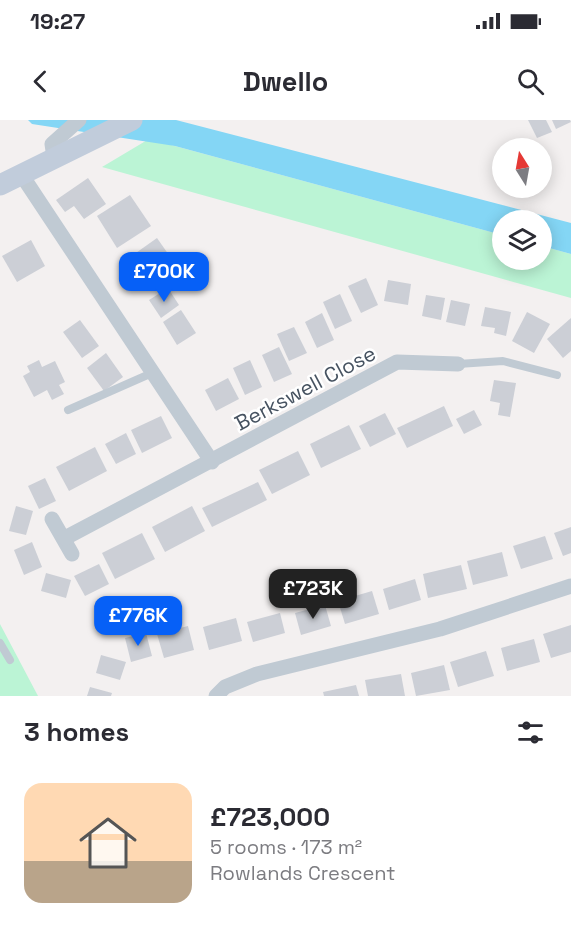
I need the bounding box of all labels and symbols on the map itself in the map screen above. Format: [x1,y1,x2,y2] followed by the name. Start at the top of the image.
[492,138,552,198] north arrow
[122,252,206,303] pin: £700K
[230,339,380,437] street label: Berkswell Close
[271,569,355,620] pin: £723K
[96,596,180,647] pin: £776K

